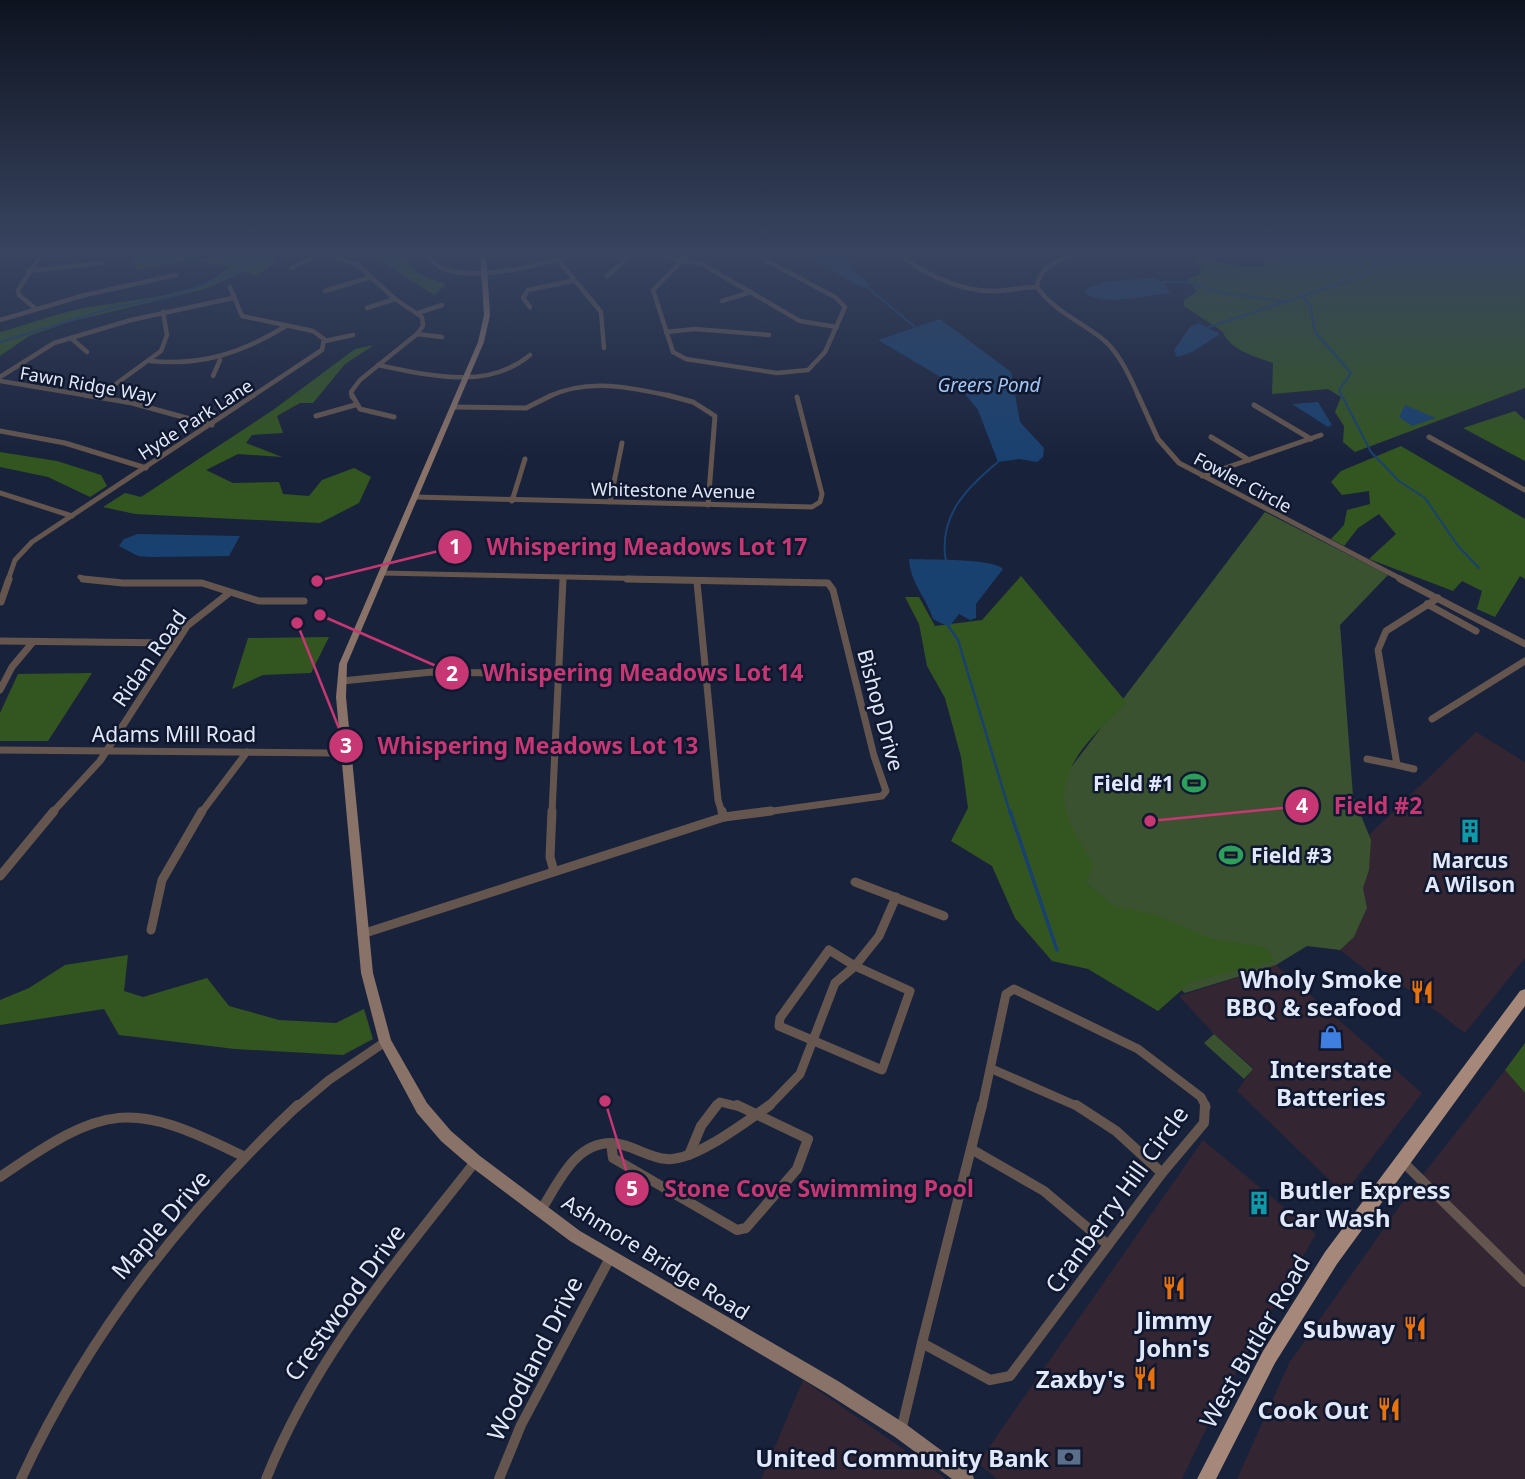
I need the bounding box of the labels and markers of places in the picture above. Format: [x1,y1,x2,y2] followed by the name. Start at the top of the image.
[438,525,822,569] callout: Whispering Meadows Lot 17
[434,651,818,695] callout: Whispering Meadows Lot 14
[328,724,712,768] callout: Whispering Meadows Lot 13
[1093,769,1174,797] place label: Field #1
[1180,769,1208,797] sports icon: Field #1
[1284,784,1436,828] callout: Field #2
[1456,817,1484,845] building icon: Marcus A Wilson
[1217,841,1245,869] sports icon: Field #3
[1251,841,1332,869] place label: Field #3
[1425,846,1515,898] place label: Marcus A Wilson
[1225,962,1402,1023] place label: Wholy Smoke BBQ & seafood
[1408,978,1436,1006] restaurant icon: Wholy Smoke BBQ & seafood
[1317,1023,1345,1051] shop icon: Interstate Batteries
[1270,1052,1392,1113] place label: Interstate Batteries
[615,1167,987,1211] callout: Stone Cove Swimming Pool
[1279,1173,1451,1234] place label: Butler Express Car Wash
[1245,1189,1273,1217] building icon: Butler Express Car Wash
[1160,1274,1188,1302] restaurant icon: Jimmy John's
[1134,1303,1212,1364] place label: Jimmy John's
[1303,1312,1395,1345] place label: Subway
[1401,1314,1429,1342] restaurant icon: Subway
[1036,1362,1125,1395] place label: Zaxby's
[1131,1364,1159,1392] restaurant icon: Zaxby's
[1257,1393,1369,1426] place label: Cook Out
[1375,1395,1403,1423] restaurant icon: Cook Out
[755,1441,1049,1474] place label: United Community Bank
[1055,1443,1083,1471] bank icon: United Community Bank

